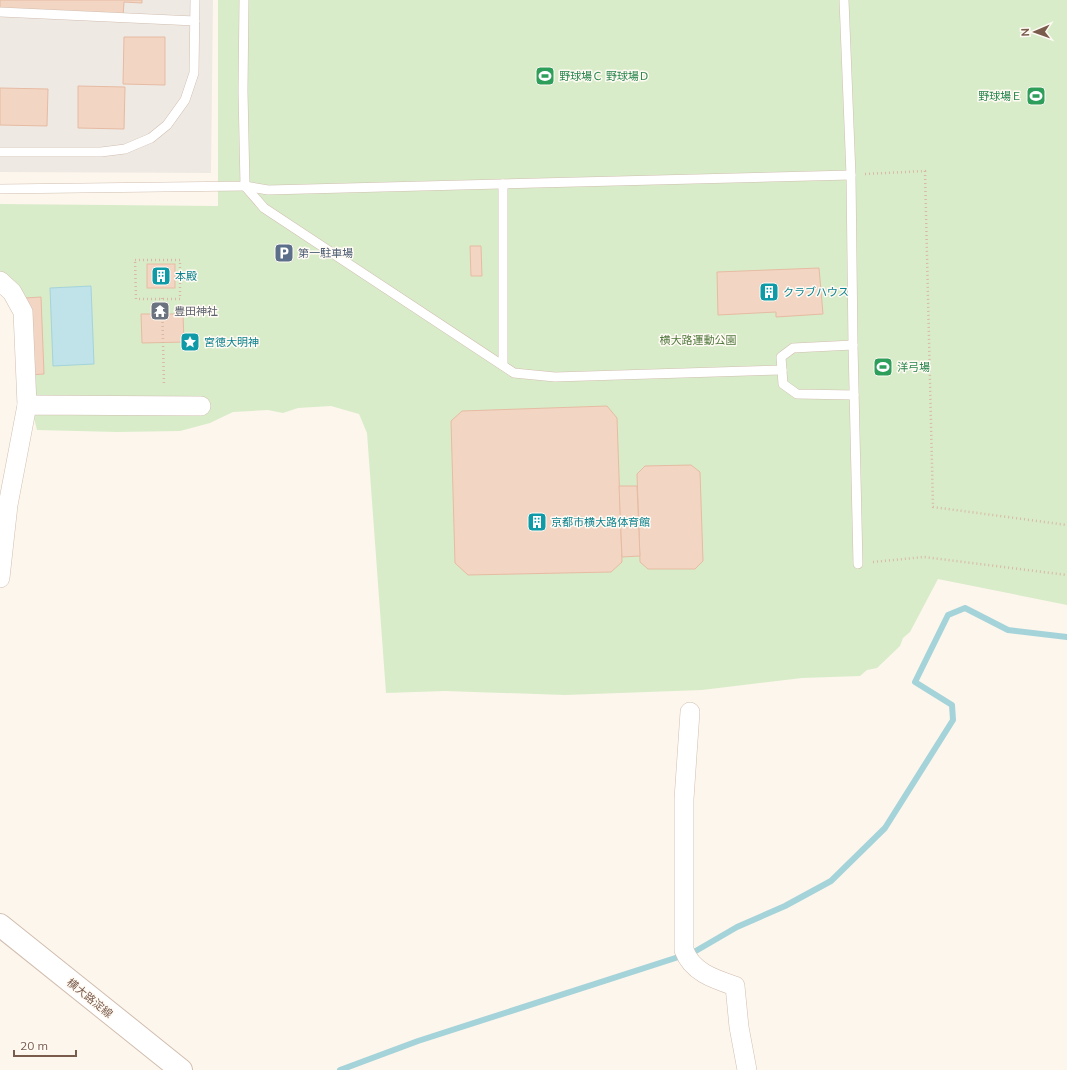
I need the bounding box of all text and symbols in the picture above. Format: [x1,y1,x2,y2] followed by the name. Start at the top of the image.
[1015,12,1055,52] north arrow
[1018,28,1032,37] text: N
[534,65,556,87] sports icon: 野球場Ｃ 野球場Ｄ
[559,69,650,83] place label: 野球場Ｃ 野球場Ｄ
[1025,85,1047,107] sports icon: 野球場Ｅ
[978,89,1022,103] place label: 野球場Ｅ
[273,242,295,264] parking icon: 第一駐車場
[298,246,353,260] place label: 第一駐車場
[150,265,172,287] building icon: 本殿
[175,269,197,283] place label: 本殿
[758,281,780,303] building icon: クラブハウス
[783,285,849,299] place label: クラブハウス
[149,300,171,322] temple icon: 豊田神社
[174,304,218,318] place label: 豊田神社
[179,331,201,353] place icon: 宮徳大明神
[660,333,737,347] park label: 横大路運動公園
[204,335,259,349] place label: 宮徳大明神
[872,356,894,378] sports icon: 洋弓場
[897,360,930,374] place label: 洋弓場
[526,511,548,533] building icon: 京都市横大路体育館
[551,515,650,529] place label: 京都市横大路体育館
[64,975,116,1021] street label: 横大路淀線
[14,1032,76,1058] scale bar
[20,1038,48,1053] text: 20 m

